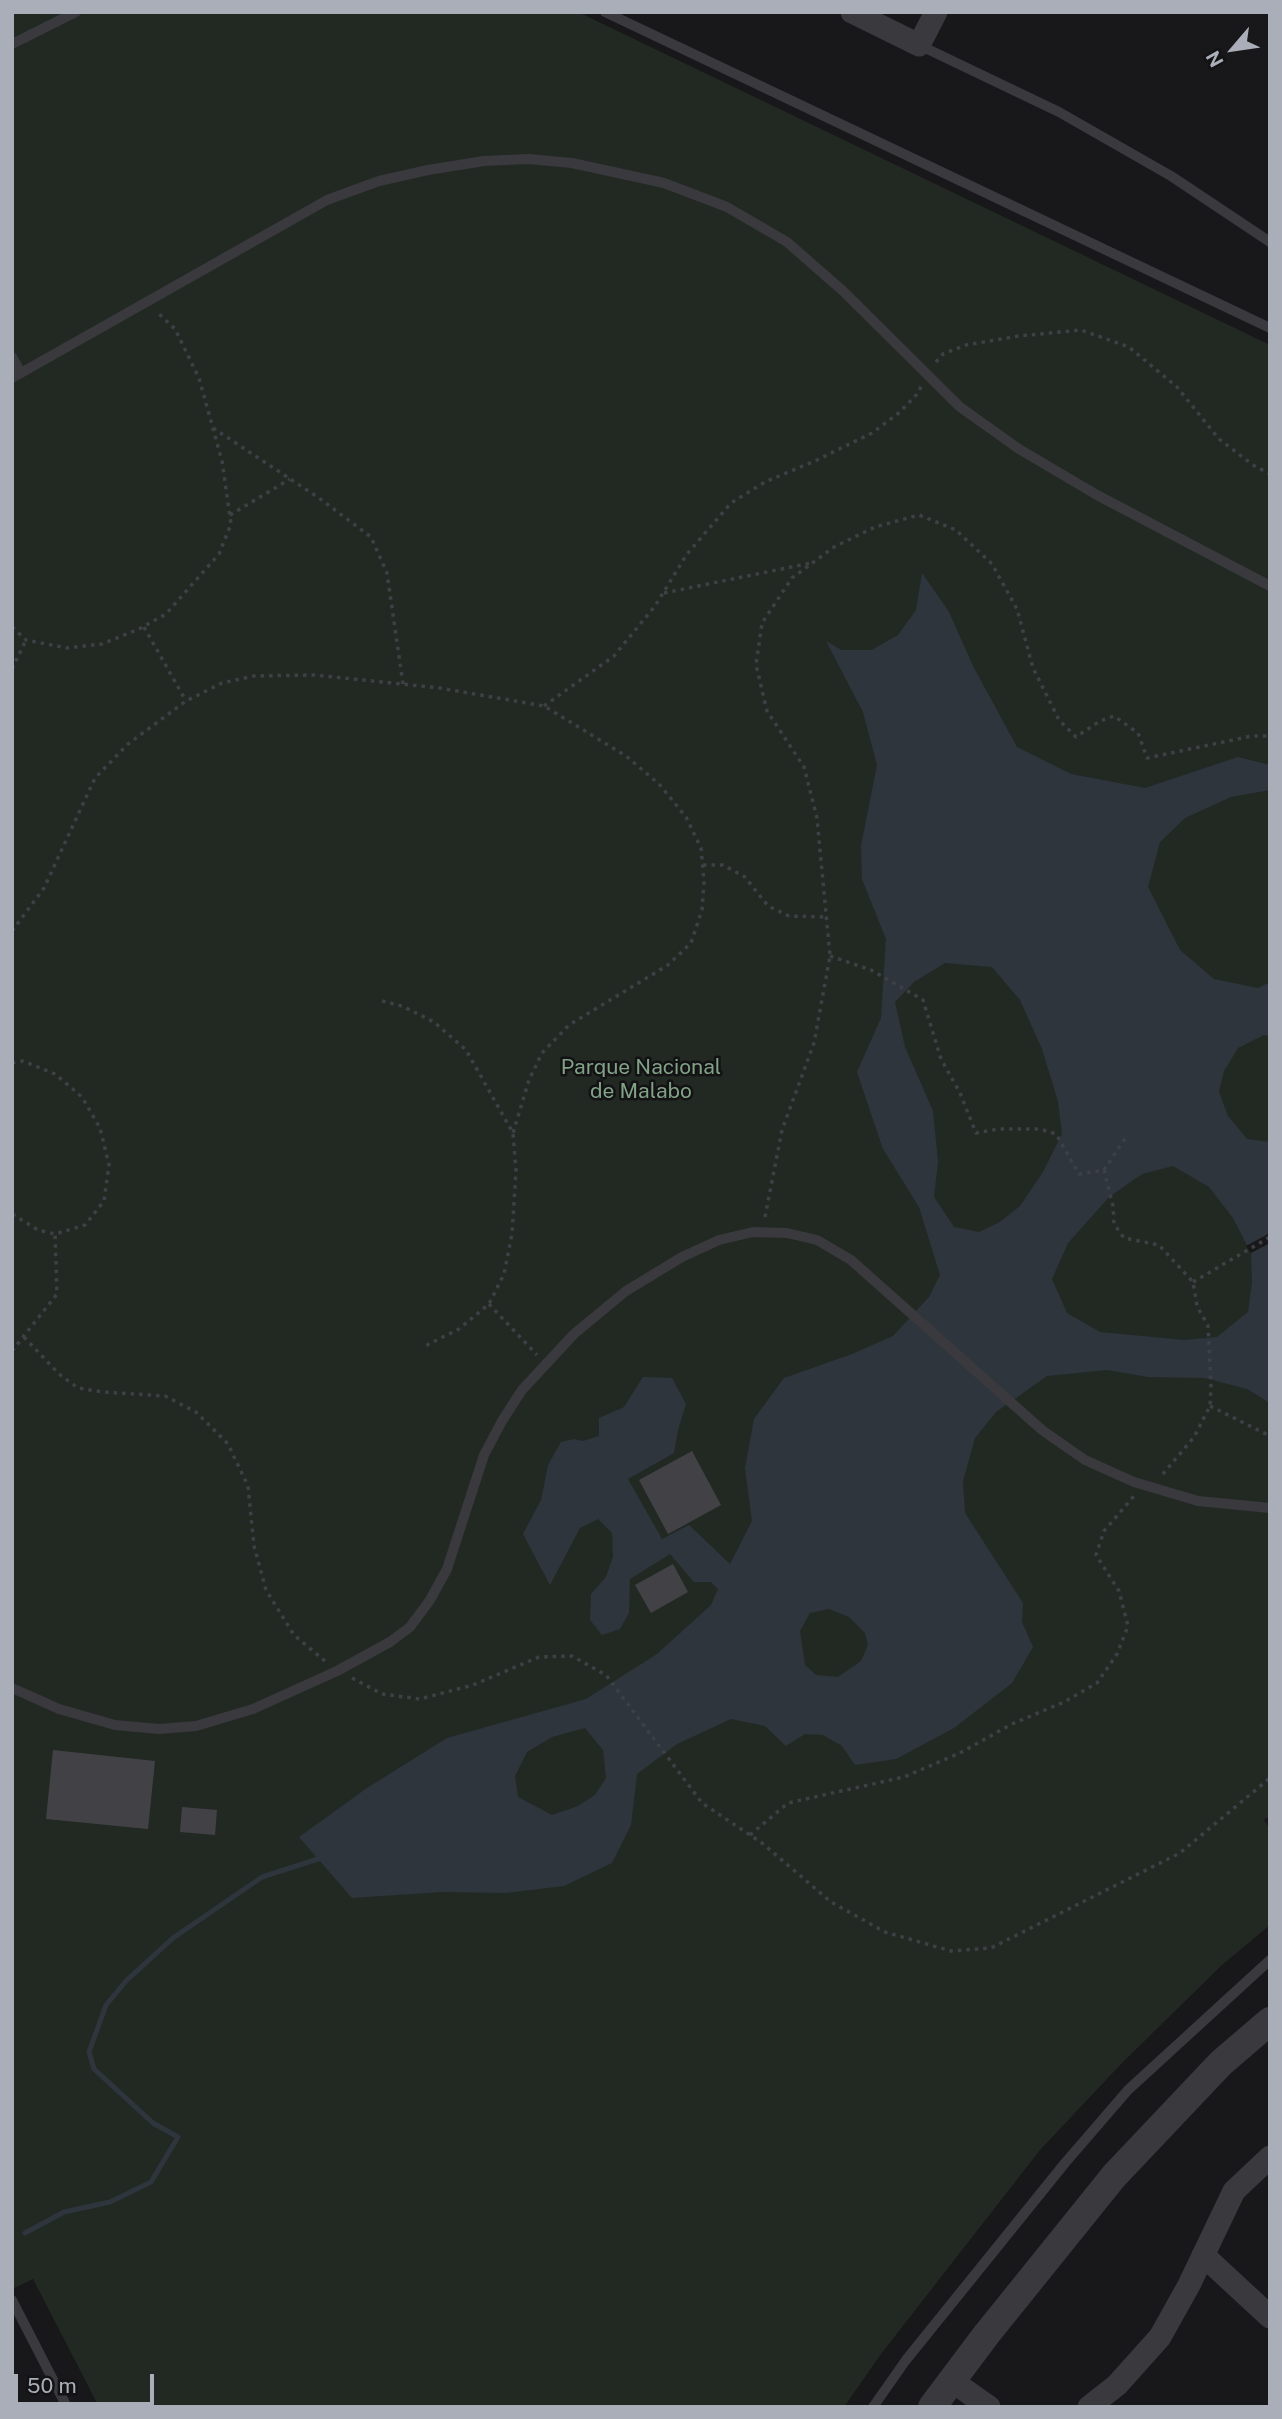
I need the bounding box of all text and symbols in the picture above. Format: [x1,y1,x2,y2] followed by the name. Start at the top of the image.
[1198,14,1268,84] north arrow
[1201,47,1228,71] text: N
[561,1055,721,1105] park label: Parque Nacional de Malabo
[18,2360,158,2404] scale bar
[27,2373,77,2398] text: 50 m

